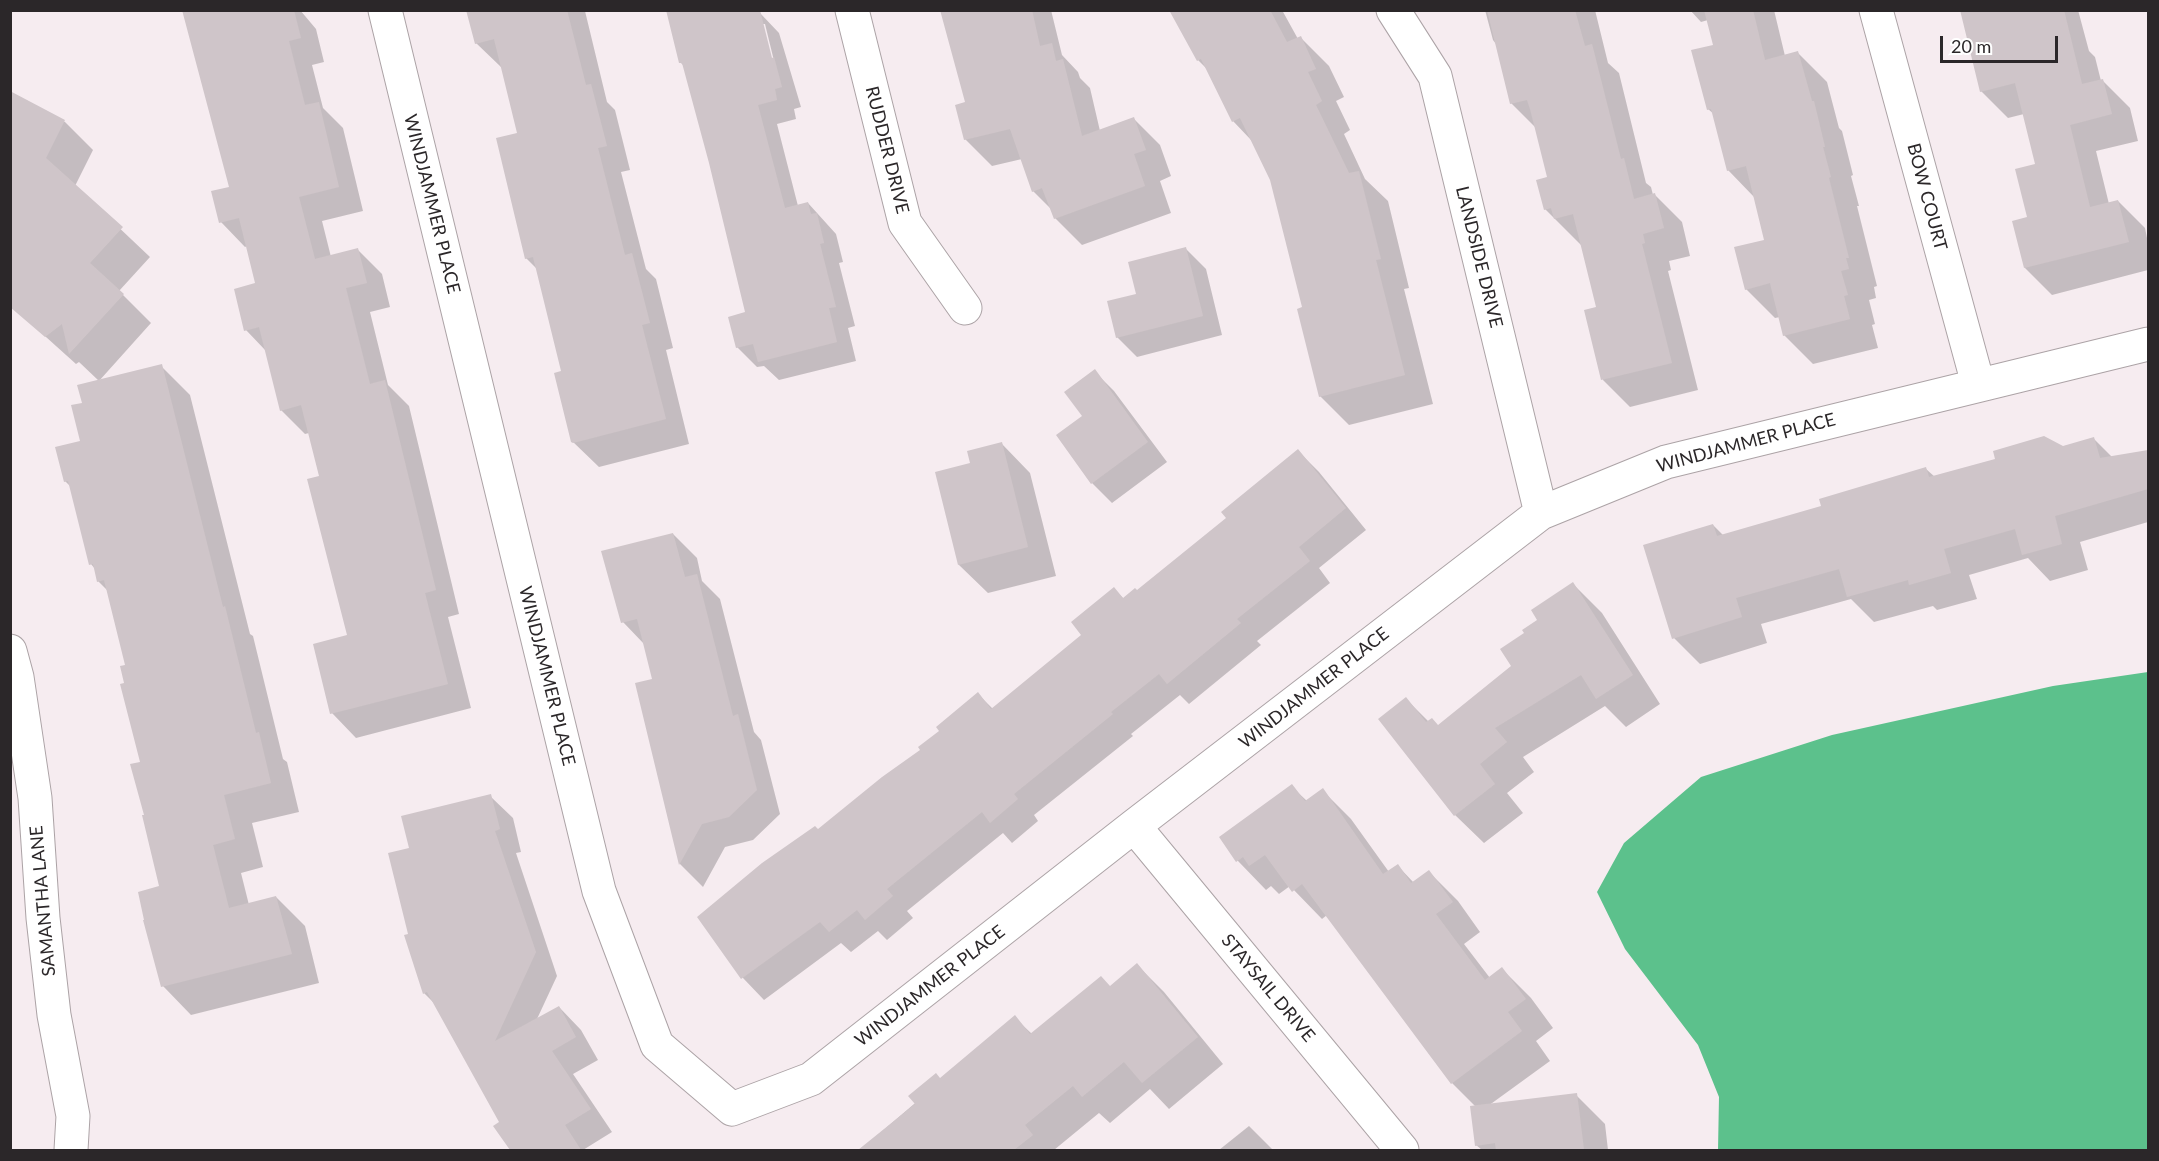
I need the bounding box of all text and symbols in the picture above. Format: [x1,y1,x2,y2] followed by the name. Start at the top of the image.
[1943,24,2062,62] scale bar
[1951,35,1991,57] text: 20 m
[861,84,913,216] street label: RUDDER DRIVE
[399,112,465,296] street label: WINDJAMMER PLACE
[1902,141,1952,253] street label: BOW COURT
[1451,184,1507,330] street label: LANDSIDE DRIVE
[1654,409,1838,477] street label: WINDJAMMER PLACE
[514,584,580,768] street label: WINDJAMMER PLACE
[1235,623,1393,753] street label: WINDJAMMER PLACE
[26,825,60,977] street label: SAMANTHA LANE
[851,921,1009,1051] street label: WINDJAMMER PLACE
[1217,930,1319,1046] street label: STAYSAIL DRIVE

